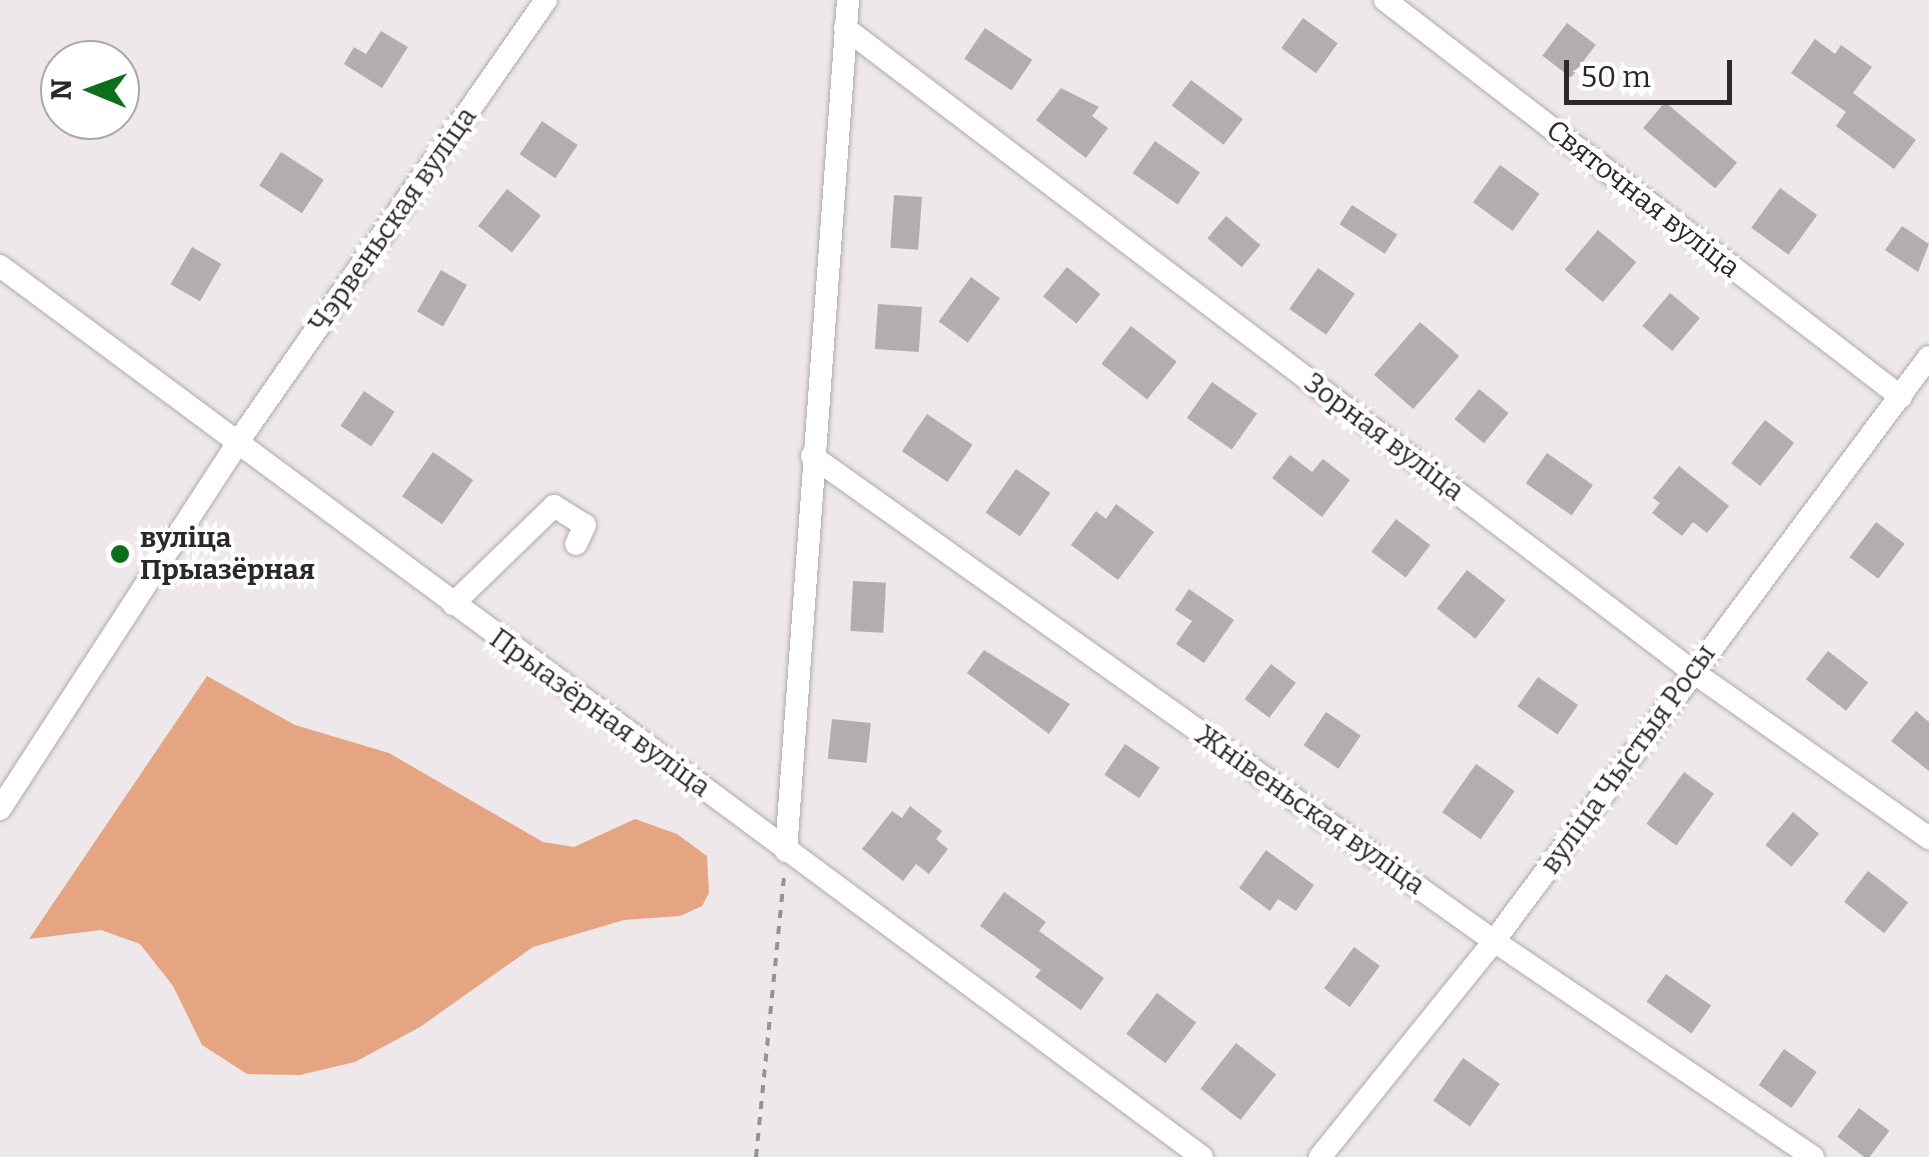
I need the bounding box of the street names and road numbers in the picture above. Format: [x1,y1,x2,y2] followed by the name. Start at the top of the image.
[302,101,484,339] street label: Чэрвеньская вуліца
[1540,113,1746,285] street label: Святочная вуліца
[1297,366,1471,508] street label: Зорная вуліца
[483,622,717,804] street label: Прыазёрная вуліца
[1534,638,1722,880] street label: вуліца Чыстыя Росы
[1189,718,1431,902] street label: Жнівеньская вуліца

